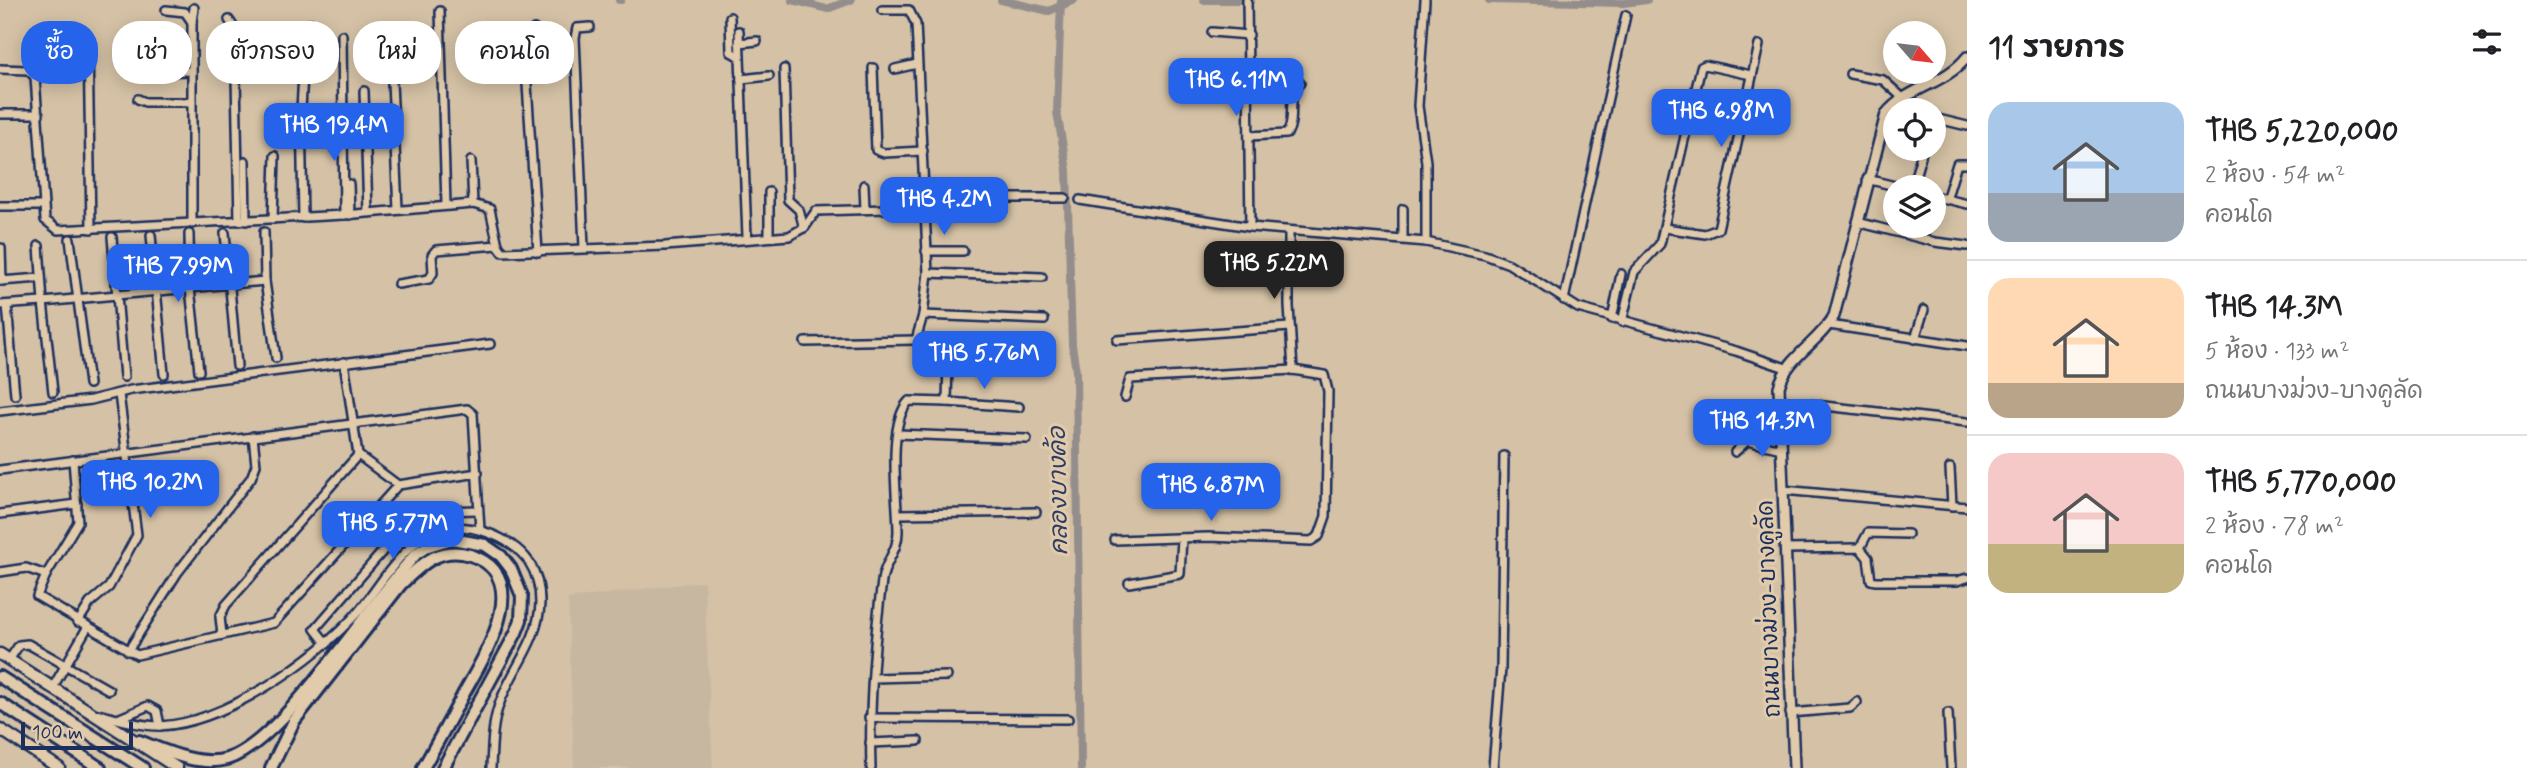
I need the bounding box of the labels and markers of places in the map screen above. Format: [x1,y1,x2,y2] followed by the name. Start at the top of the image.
[1156,58,1316,118] pin: THB 6.11M
[1641,90,1801,149] pin: THB 6.98M
[254,104,414,163] pin: THB 19.4M
[872,177,1016,237] pin: THB 4.2M
[1194,242,1354,301] pin: THB 5.22M
[98,244,258,304] pin: THB 7.99M
[904,332,1064,391] pin: THB 5.76M
[1682,400,1842,459] pin: THB 14.3M
[70,461,230,520] pin: THB 10.2M
[1131,463,1291,523] pin: THB 6.87M
[313,502,473,561] pin: THB 5.77M

